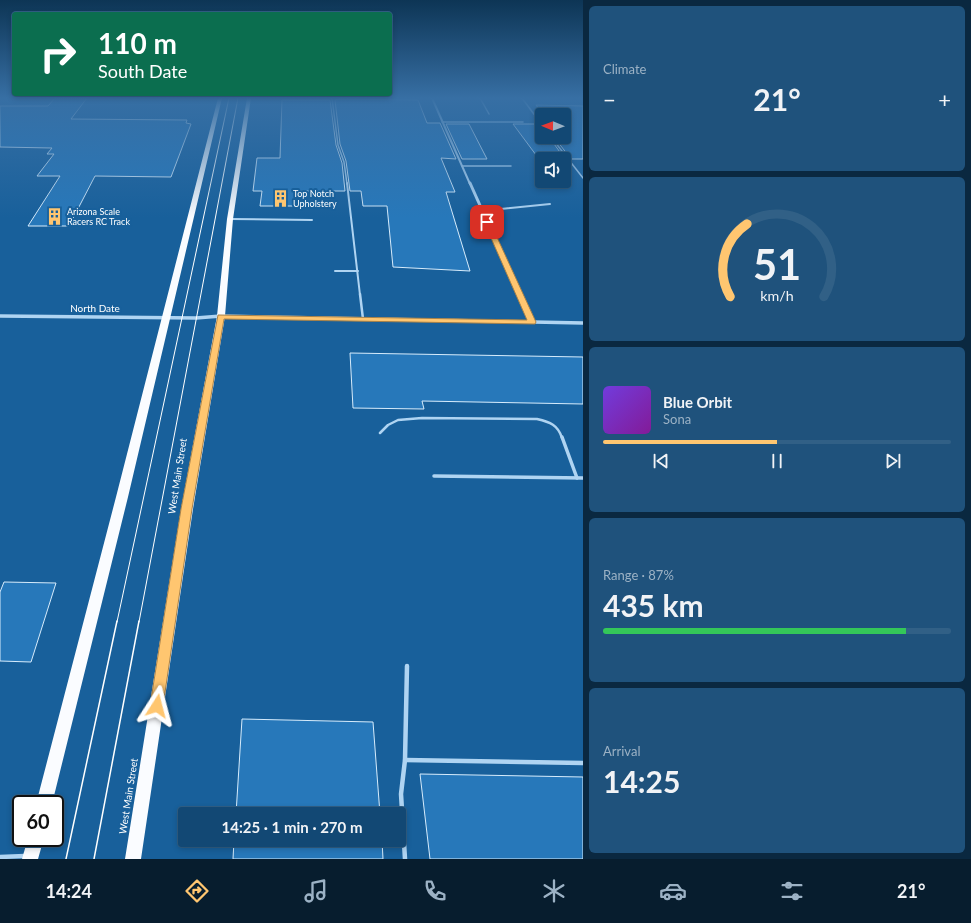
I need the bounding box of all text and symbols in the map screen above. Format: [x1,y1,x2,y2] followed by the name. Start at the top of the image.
[98,26,177,60] text: 110 m
[32,28,84,80] icon: right
[98,60,187,82] text: South Date
[603,61,646,77] text: Climate
[753,81,801,117] text: 21°
[603,86,616,113] text: −
[938,86,951,113] text: +
[535,108,571,144] north arrow
[535,108,571,188] map controls
[535,152,571,188] button: sound
[293,188,337,209] place label: Top Notch Upholstery
[270,189,290,209] building icon: Top Notch Upholstery
[470,205,504,239] pin
[67,206,130,227] place label: Arizona Scale Racers RC Track
[44,207,64,227] building icon: Arizona Scale Racers RC Track
[476,211,498,233] icon: arrive
[753,239,801,289] text: 51
[760,286,794,303] text: km/h
[70,302,120,314] street label: North Date
[663,393,732,411] text: Blue Orbit
[663,411,691,427] text: Sona
[165,437,189,515] street label: West Main Street
[650,450,672,472] icon: previous
[766,450,788,472] icon: pause
[882,450,904,472] icon: next
[603,567,674,583] text: Range · 87%
[603,587,704,623] text: 435 km
[136,685,178,727] position arrow
[603,743,640,759] text: Arrival
[116,757,140,835] street label: West Main Street
[603,763,680,799] text: 14:25
[12,795,64,847] speed limit sign: 60
[222,818,362,836] text: 14:25 · 1 min · 270 m
[183,877,211,905] icon: directions
[302,877,330,905] icon: music
[421,877,449,905] icon: phone
[540,877,568,905] icon: climate
[659,877,687,905] icon: car
[778,877,806,905] icon: filters
[46,880,92,902] text: 14:24
[897,880,925,902] text: 21°

